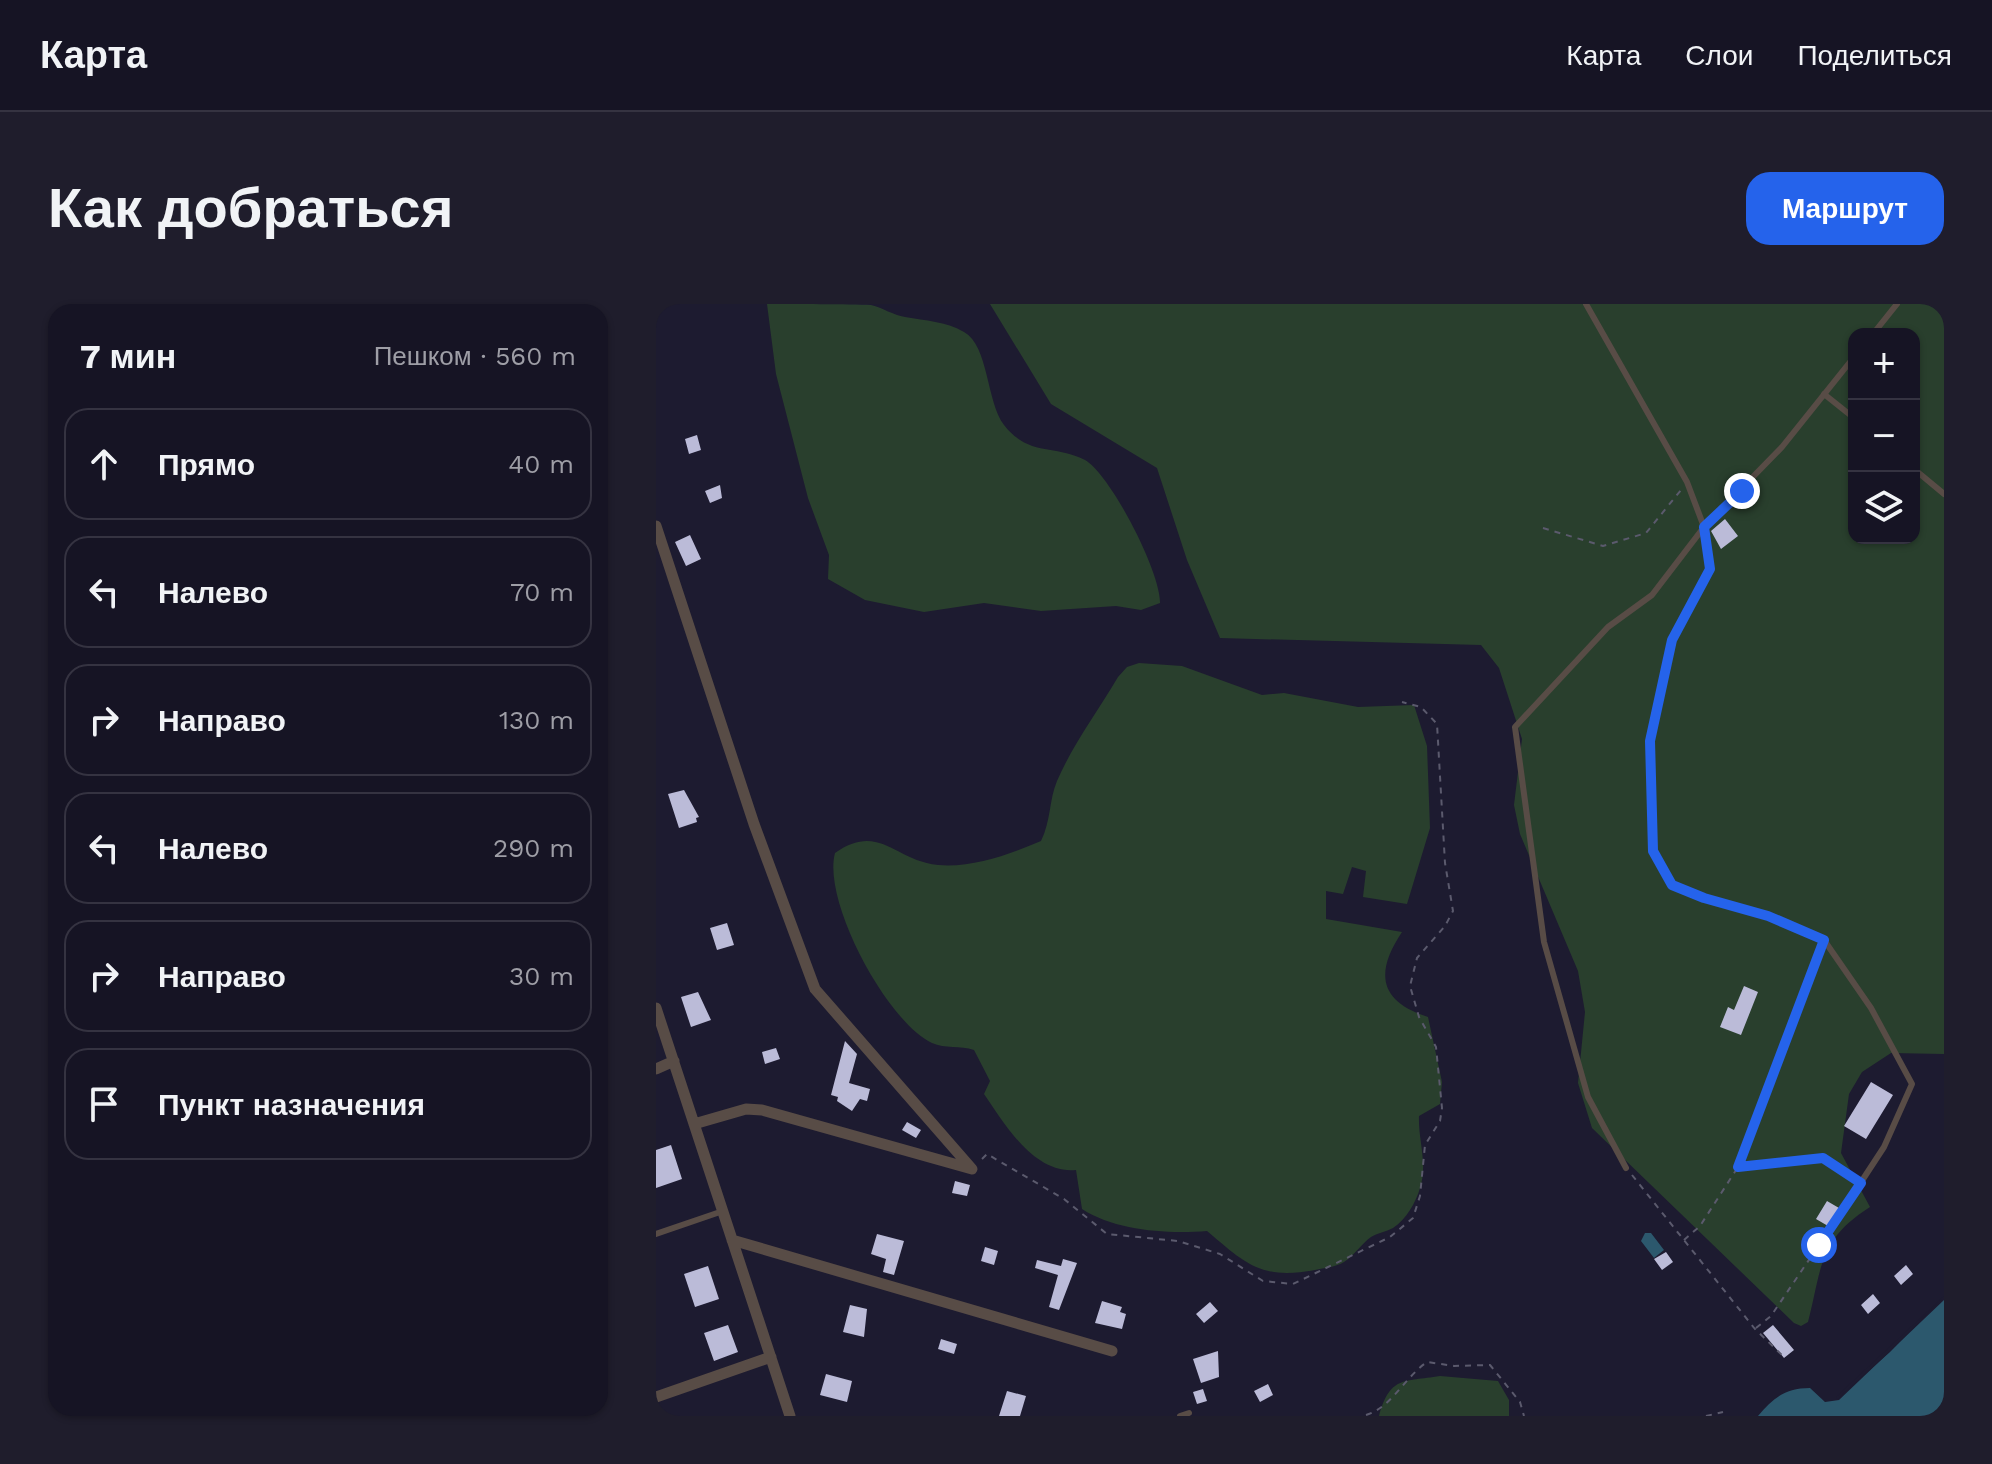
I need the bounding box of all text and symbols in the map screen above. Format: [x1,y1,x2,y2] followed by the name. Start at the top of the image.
[40,33,147,77] text: Карта
[1566,39,1641,72] text: Карта
[1685,39,1753,72] text: Слои
[1797,39,1952,72] text: Поделиться
[1746,172,1944,245] button: Маршрут
[48,175,453,241] text: Как добраться
[1848,328,1920,544] map controls
[1848,328,1920,400] button: +
[80,336,176,376] text: 7 мин
[374,341,576,371] text: Пешком · 560 m
[1848,400,1920,472] button: −
[82,442,126,486] icon: ahead
[158,447,255,482] text: Прямо
[508,449,574,479] text: 40 m
[1848,472,1920,544] button: layers
[1724,473,1760,509] route end
[82,570,126,614] icon: left
[158,575,268,610] text: Налево
[510,577,574,607] text: 70 m
[82,698,126,742] icon: right
[158,703,286,738] text: Направо
[499,705,574,735] text: 130 m
[82,826,126,870] icon: left
[158,831,268,866] text: Налево
[493,833,574,863] text: 290 m
[82,954,126,998] icon: right
[158,959,286,994] text: Направо
[509,961,574,991] text: 30 m
[82,1082,126,1126] icon: arrive
[158,1087,425,1122] text: Пункт назначения
[1801,1227,1837,1263] route start

